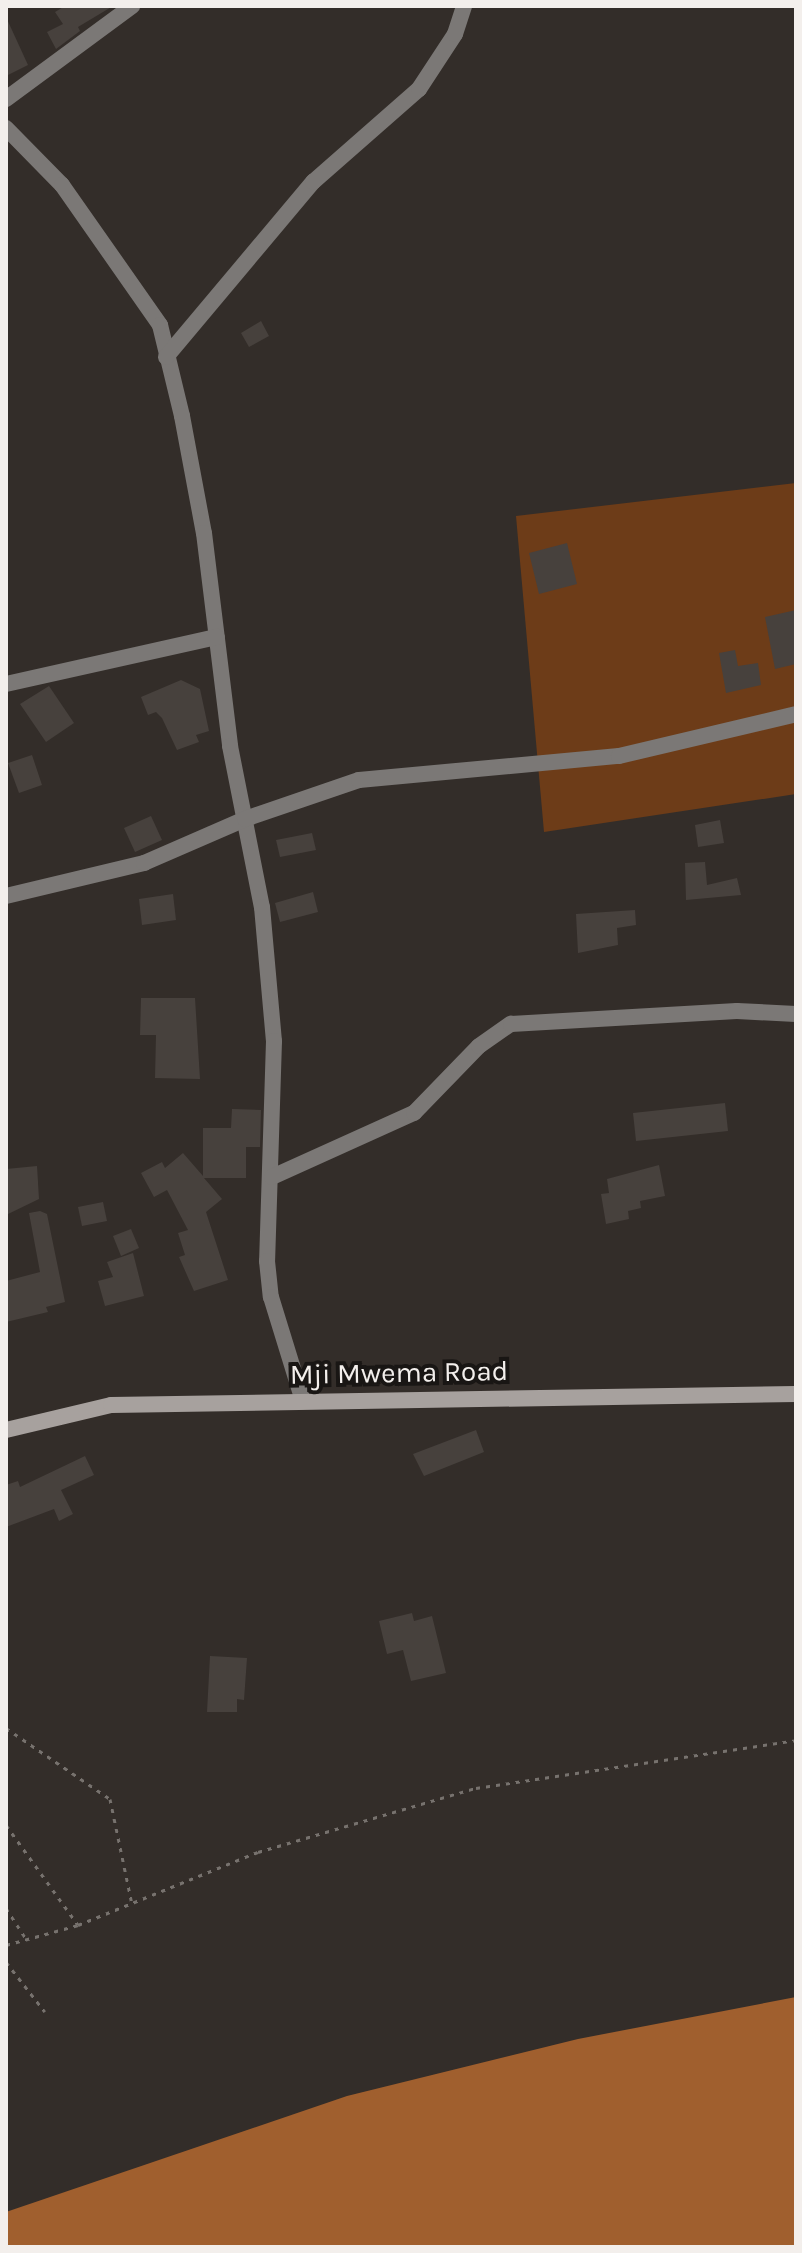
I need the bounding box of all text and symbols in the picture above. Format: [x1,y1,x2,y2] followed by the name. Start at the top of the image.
[289,1354,509,1392] street label: Mji Mwema Road

